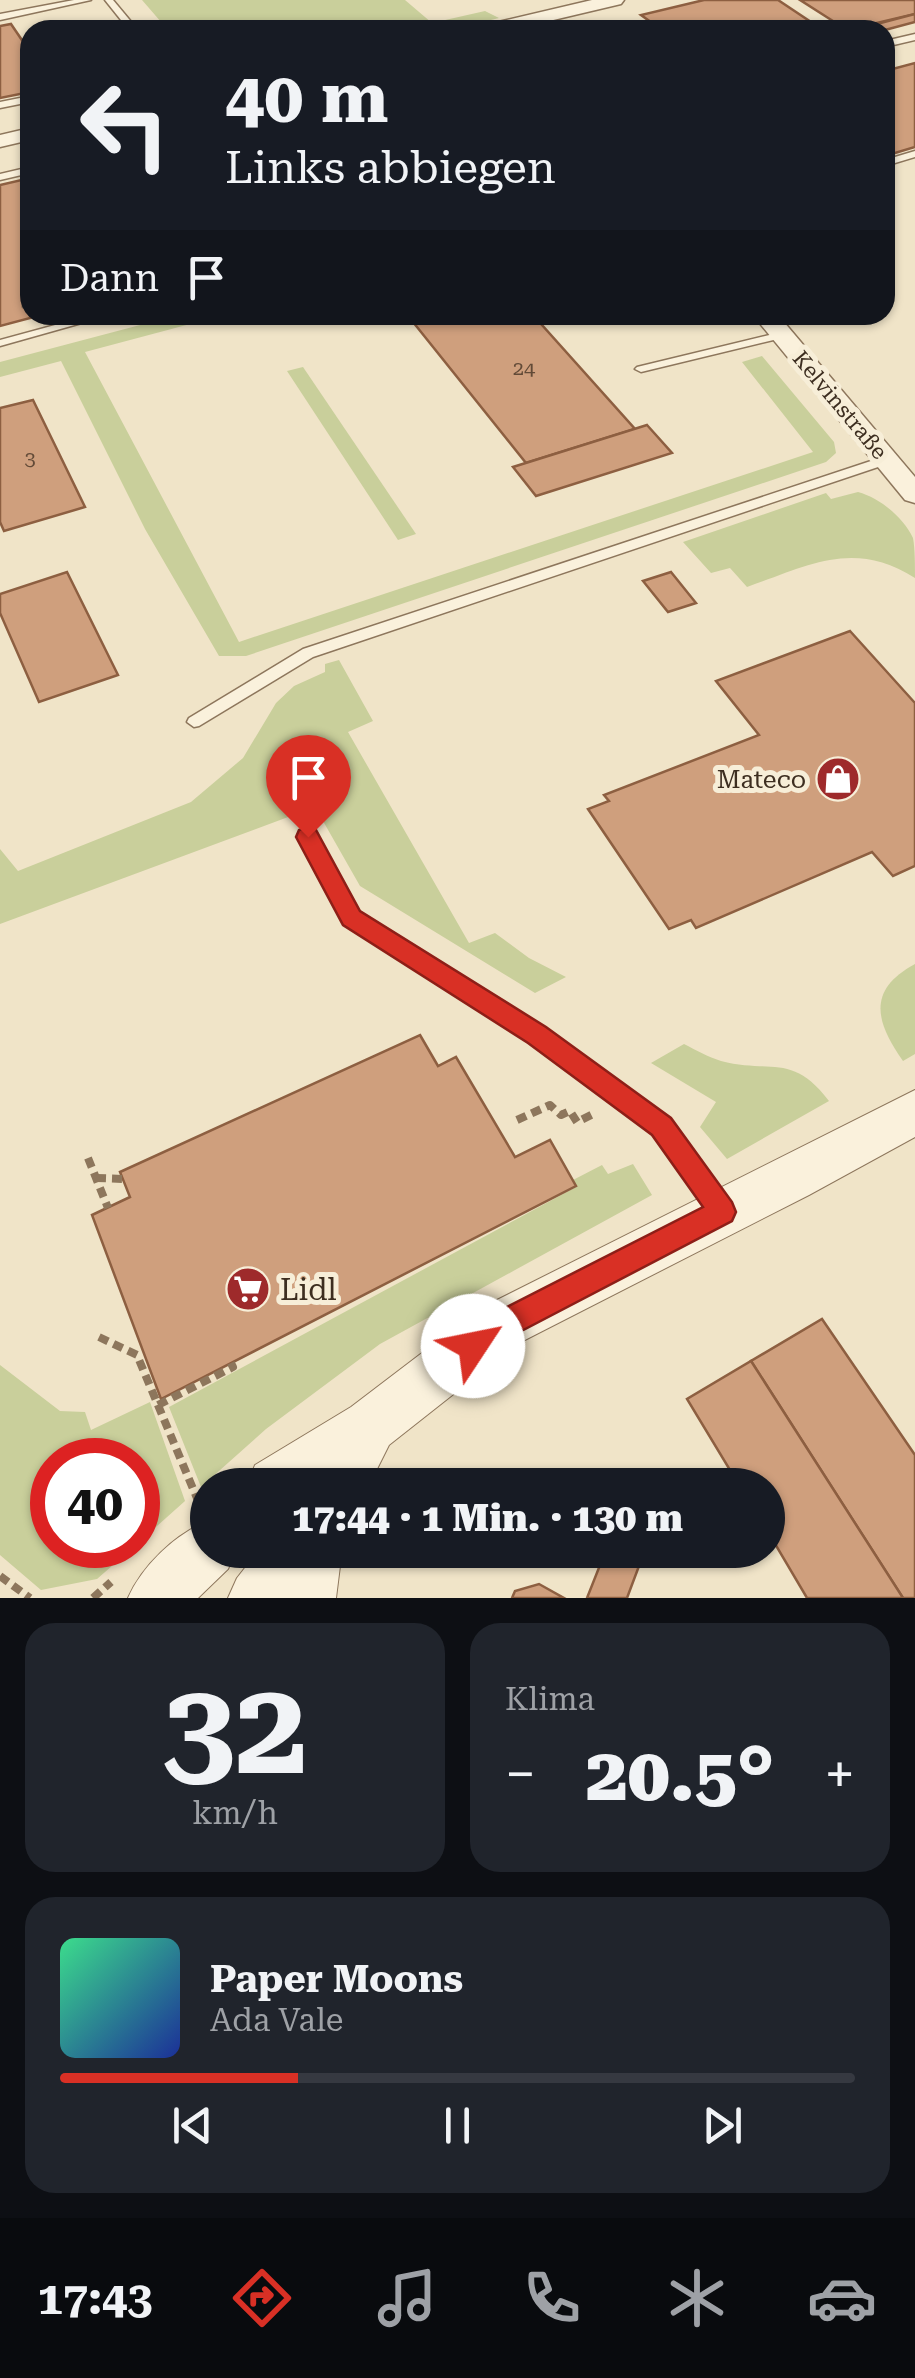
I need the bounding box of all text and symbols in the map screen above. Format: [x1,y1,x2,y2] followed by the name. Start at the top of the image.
[225,57,389,139] text: 40 m
[60,60,190,190] icon: left
[225,141,556,194] text: Links abbiegen
[179,250,234,305] icon: arrive
[60,256,159,300] text: Dann
[788,346,892,464] street label: Kelvinstraße
[513,356,536,380] house number: 24
[24,446,36,470] house number: 3
[266,735,351,838] pin
[281,750,336,805] icon: arrive
[815,756,861,802] shop icon: Mateco
[717,765,806,794] place label: Mateco
[225,1266,271,1312] supermarket icon: Lidl
[280,1272,337,1307] place label: Lidl
[421,1294,525,1398] position arrow
[30,1438,160,1568] speed limit sign: 40
[292,1496,683,1540] text: 17:44 · 1 Min. · 130 m
[162,1652,308,1805] text: 32
[505,1680,595,1718] text: Klima
[586,1730,774,1818] text: 20.5°
[505,1742,536,1806] text: −
[824,1742,855,1806] text: +
[192,1794,278,1832] text: km/h
[210,1957,463,2001] text: Paper Moons
[210,2001,343,2039] text: Ada Vale
[165,2098,220,2153] icon: previous
[430,2098,485,2153] icon: pause
[695,2098,750,2153] icon: next
[227,2263,297,2333] icon: directions
[372,2263,442,2333] icon: music
[517,2263,587,2333] icon: phone
[662,2263,732,2333] icon: climate
[807,2263,877,2333] icon: car
[38,2272,152,2325] text: 17:43

